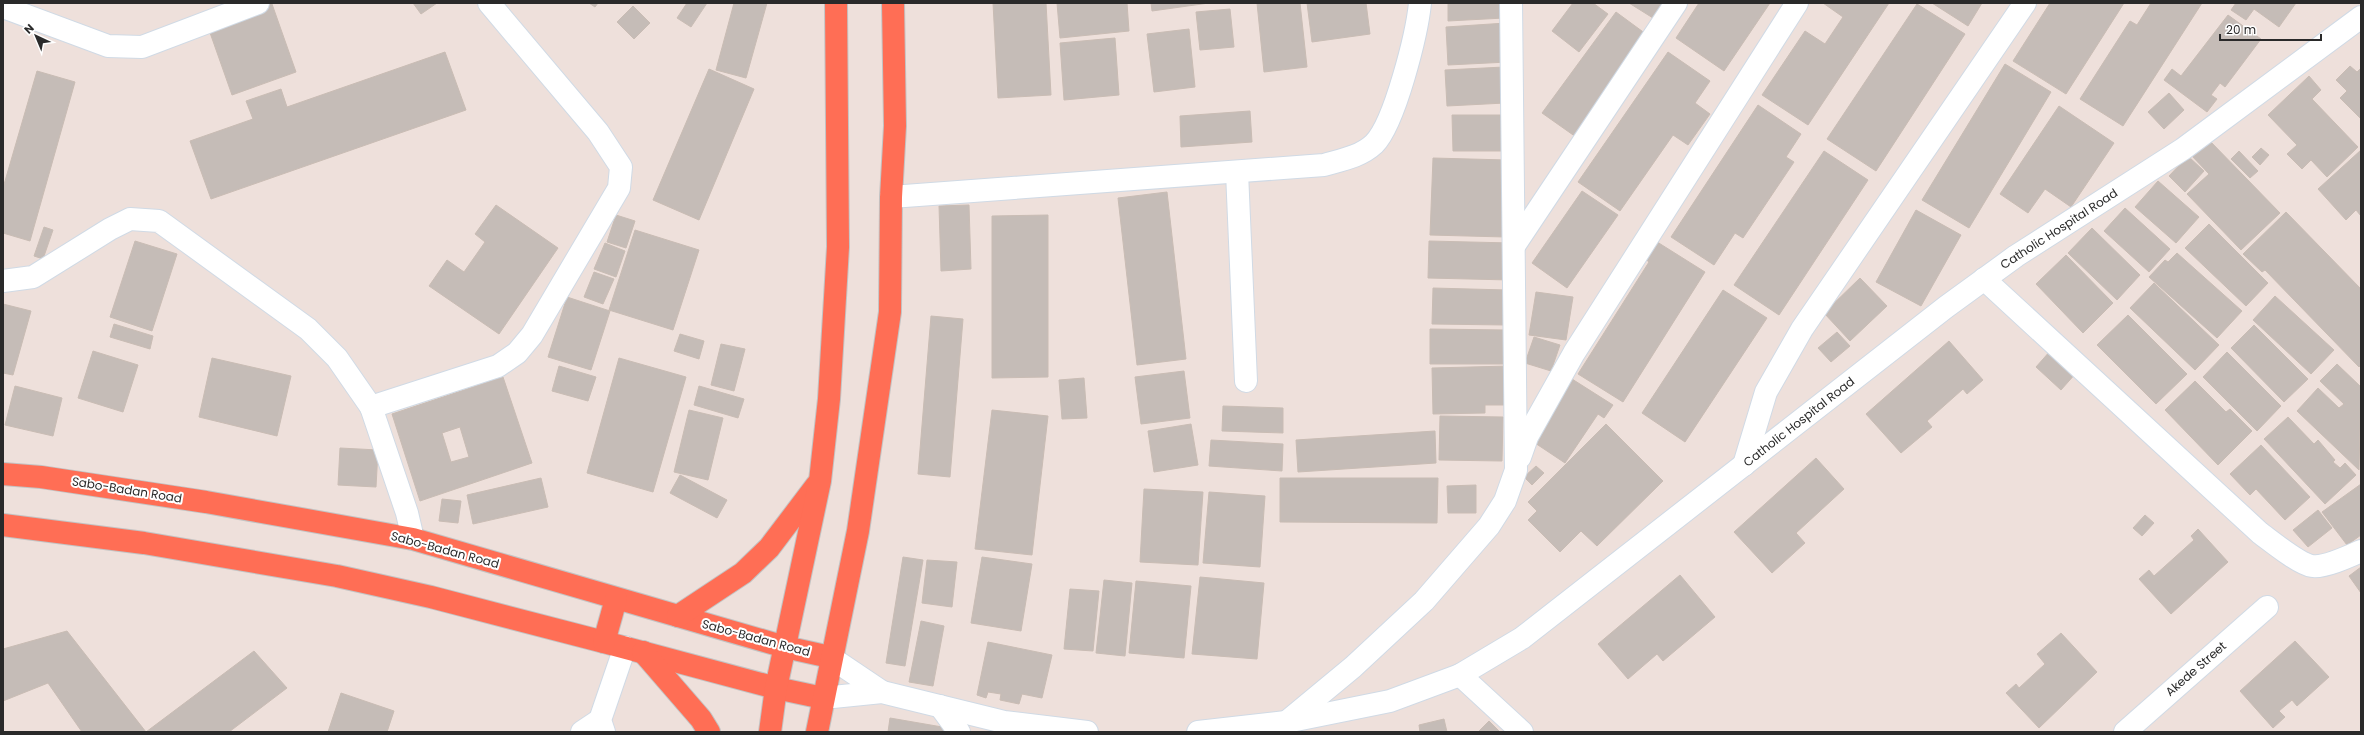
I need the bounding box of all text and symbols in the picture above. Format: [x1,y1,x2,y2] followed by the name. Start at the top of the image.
[16,16,56,56] north arrow
[2220,16,2321,42] scale bar
[21,20,38,37] text: N
[2226,21,2256,38] text: 20 m
[1997,184,2121,273] street label: Catholic Hospital Road
[1740,373,1858,470] street label: Catholic Hospital Road
[71,472,183,507] street label: Sabo-Badan Road
[389,527,501,572] street label: Sabo-Badan Road
[700,615,812,660] street label: Sabo-Badan Road
[2162,637,2230,700] street label: Akede Street

